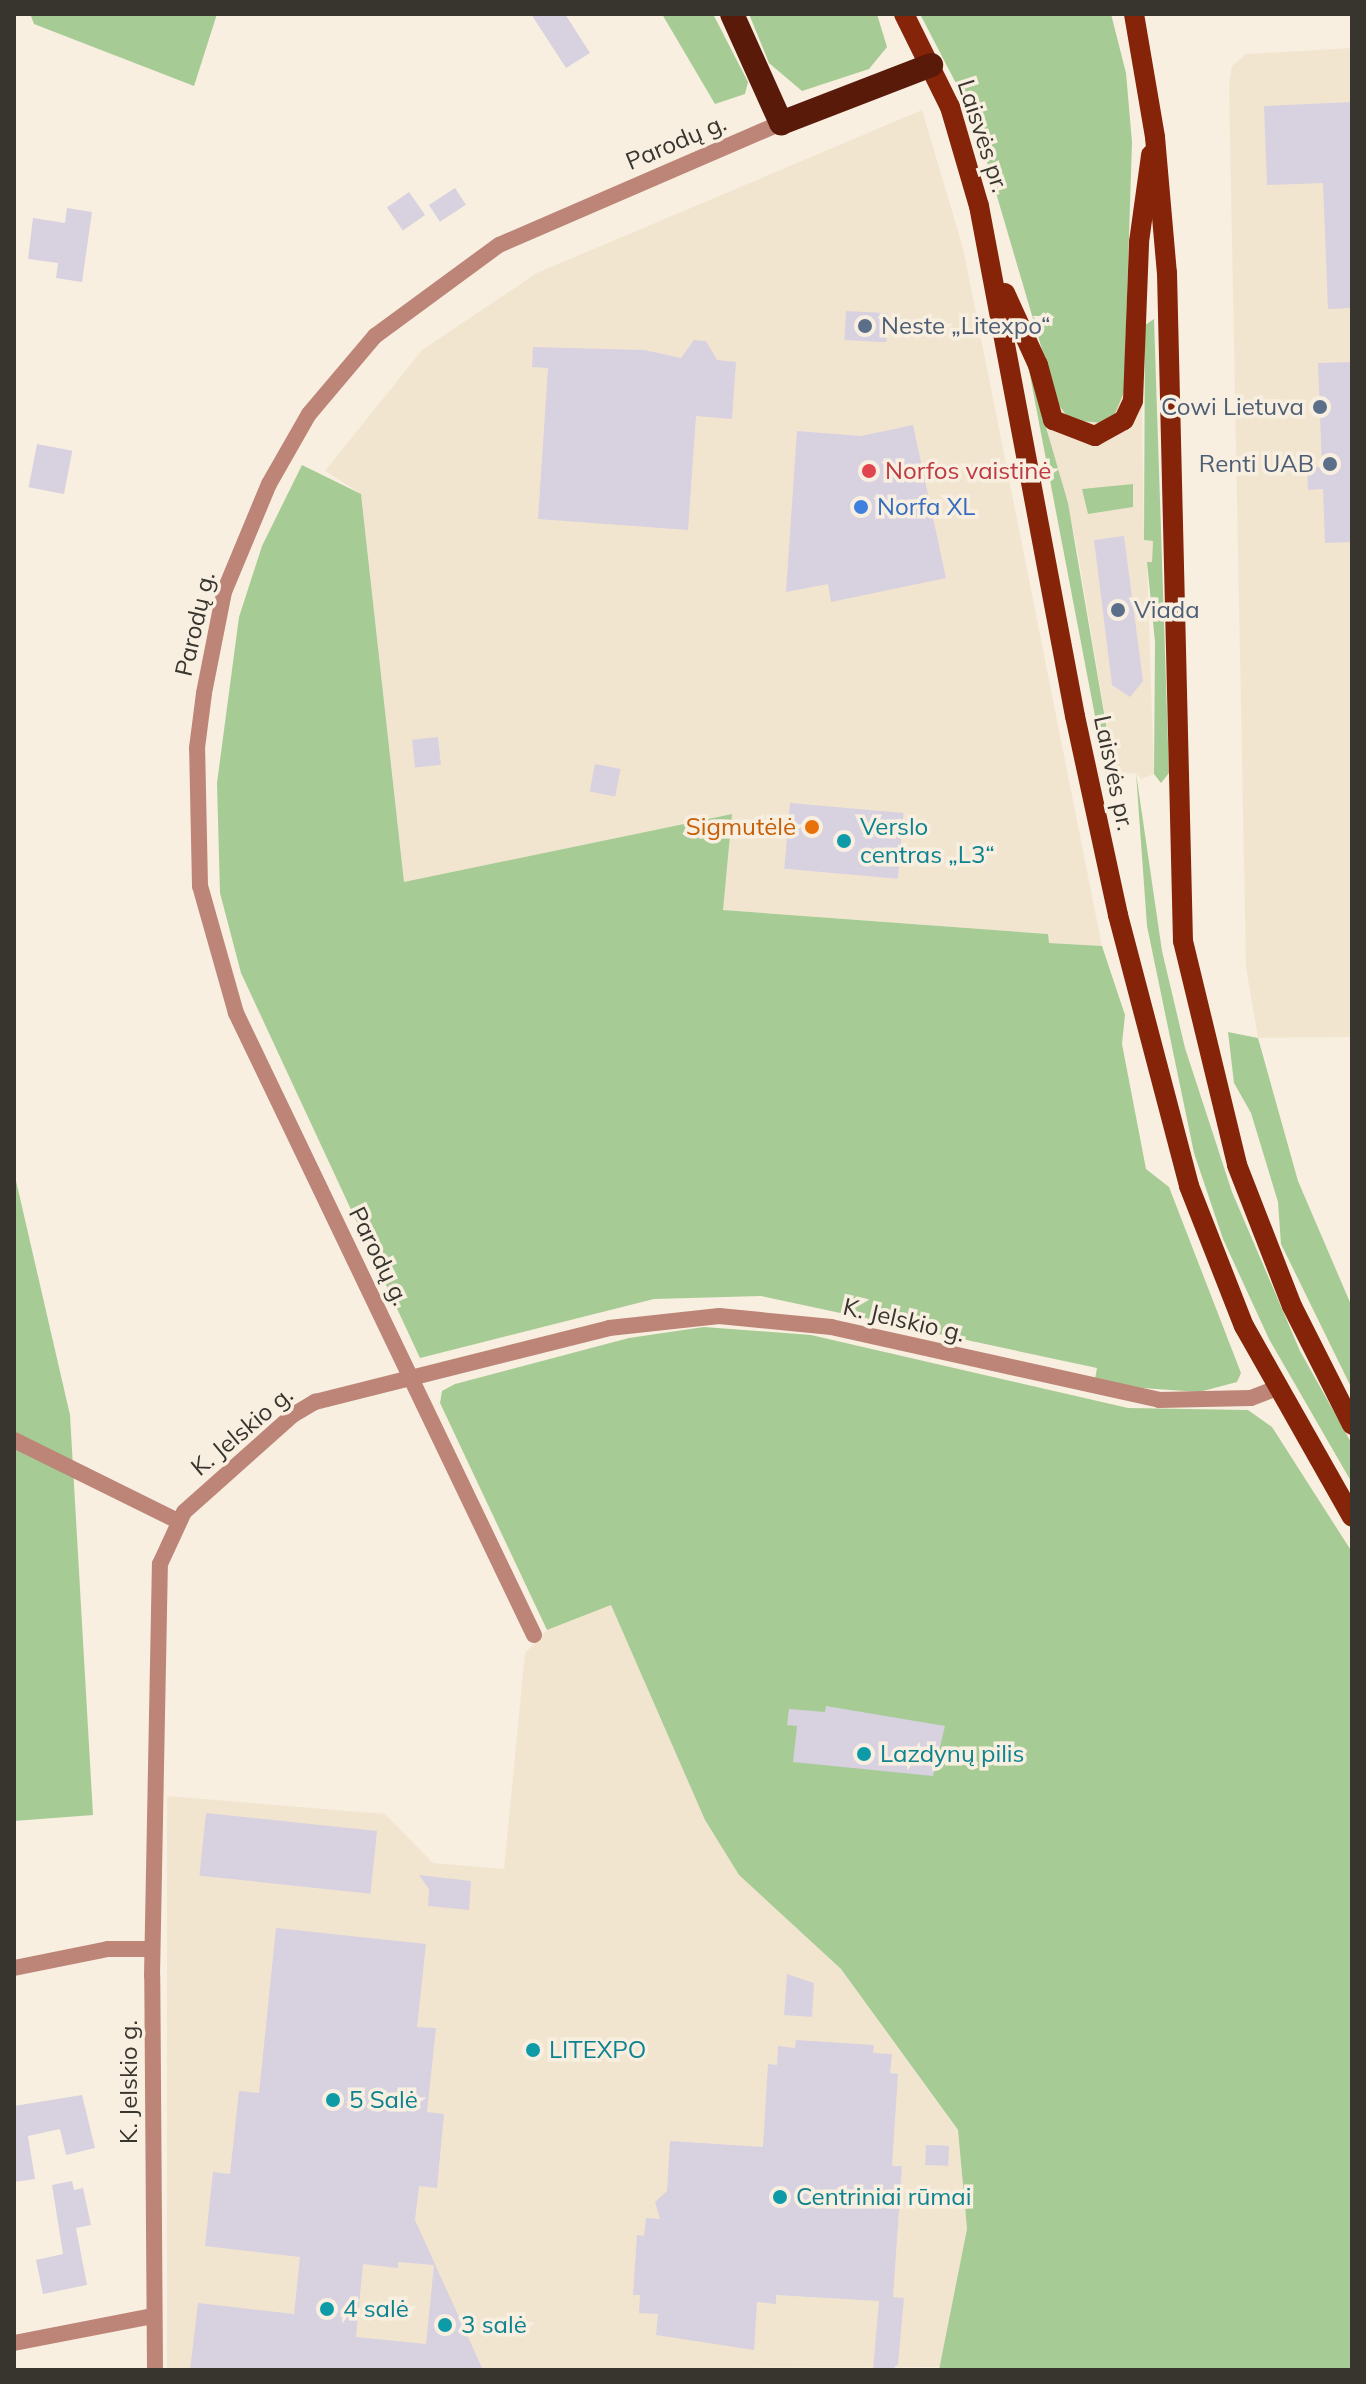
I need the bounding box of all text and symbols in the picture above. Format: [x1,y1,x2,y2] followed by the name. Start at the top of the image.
[951,76,1015,196] street label: Laisvės pr.
[622,108,730,176] street label: Parodų g.
[881,312,1050,340] place label: Neste „Litexpo“
[856,317,874,335] marker: Neste „Litexpo“
[1161,393,1304,421] place label: Cowi Lietuva
[1311,398,1329,416] marker: Cowi Lietuva
[1199,450,1314,478] place label: Renti UAB
[1321,455,1339,473] marker: Renti UAB
[885,457,1051,485] place label: Norfos vaistinė
[860,462,878,480] marker: Norfos vaistinė
[877,493,975,521] place label: Norfa XL
[852,498,870,516] marker: Norfa XL
[169,569,221,679] street label: Parodų g.
[1134,596,1200,624] place label: Viada
[1109,601,1127,619] marker: Viada
[1088,713,1140,833] street label: Laisvės pr.
[686,813,796,841] place label: Sigmutėlė
[860,813,995,869] place label: Verslo centras „L3“
[803,818,821,836] marker: Sigmutėlė
[835,832,853,850] marker: Verslo centras „L3“
[343,1202,415,1310] street label: Parodų g.
[840,1292,968,1348] street label: K. Jelskio g.
[185,1380,299,1482] street label: K. Jelskio g.
[880,1740,1024,1768] place label: Lazdynų pilis
[855,1745,873,1763] marker: Lazdynų pilis
[115,2020,143,2144] street label: K. Jelskio g.
[549,2036,646,2064] place label: LITEXPO
[524,2041,542,2059] marker: LITEXPO
[349,2086,418,2114] place label: 5 Salė
[324,2091,342,2109] marker: 5 Salė
[796,2183,971,2211] place label: Centriniai rūmai
[771,2188,789,2206] marker: Centriniai rūmai
[343,2295,409,2323] place label: 4 salė
[318,2300,336,2318] marker: 4 salė
[461,2311,527,2339] place label: 3 salė
[436,2316,454,2334] marker: 3 salė

